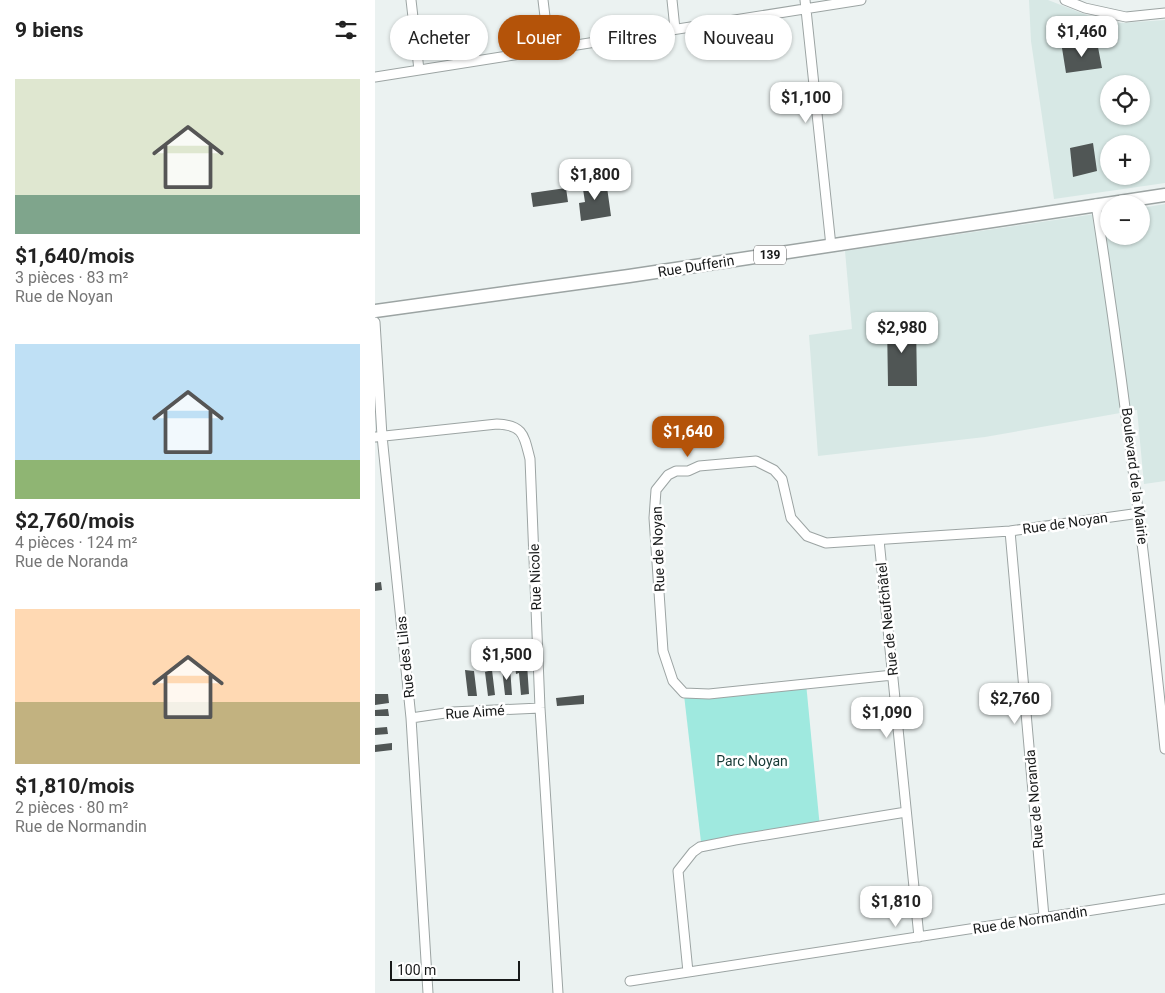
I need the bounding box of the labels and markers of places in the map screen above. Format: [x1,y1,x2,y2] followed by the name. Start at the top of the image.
[1041,15,1123,58] pin: $1,460
[765,82,847,124] pin: $1,100
[554,158,636,201] pin: $1,800
[861,312,943,354] pin: $2,980
[647,416,729,458] pin: $1,640
[466,638,548,681] pin: $1,500
[974,682,1056,725] pin: $2,760
[846,696,928,739] pin: $1,090
[855,886,937,928] pin: $1,810

